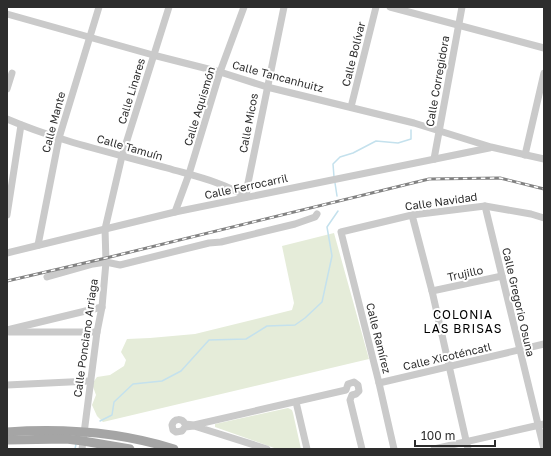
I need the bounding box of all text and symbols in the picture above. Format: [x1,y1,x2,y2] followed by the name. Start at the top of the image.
[339,19,368,88] street label: Calle Bolívar
[423,34,451,128] street label: Calle Corregidora
[115,56,147,126] street label: Calle Linares
[231,58,326,95] street label: Calle Tancanhuitz
[181,65,217,147] street label: Calle Aquismón
[39,90,67,154] street label: Calle Mante
[236,92,260,154] street label: Calle Micos
[96,131,164,163] street label: Calle Tamuín
[203,171,289,201] street label: Calle Ferrocarril
[404,189,478,213] street label: Calle Navidad
[500,246,538,358] street label: Calle Gregorio Osuna
[446,263,484,283] street label: Trujillo
[70,278,100,398] street label: Calle Ponciano Arriaga
[364,301,394,375] street label: Calle Ramírez
[424,307,502,336] district label: COLONIA LAS BRISAS
[402,339,493,372] street label: Calle Xicoténcatl
[415,422,495,448] scale bar
[421,428,455,443] text: 100 m

